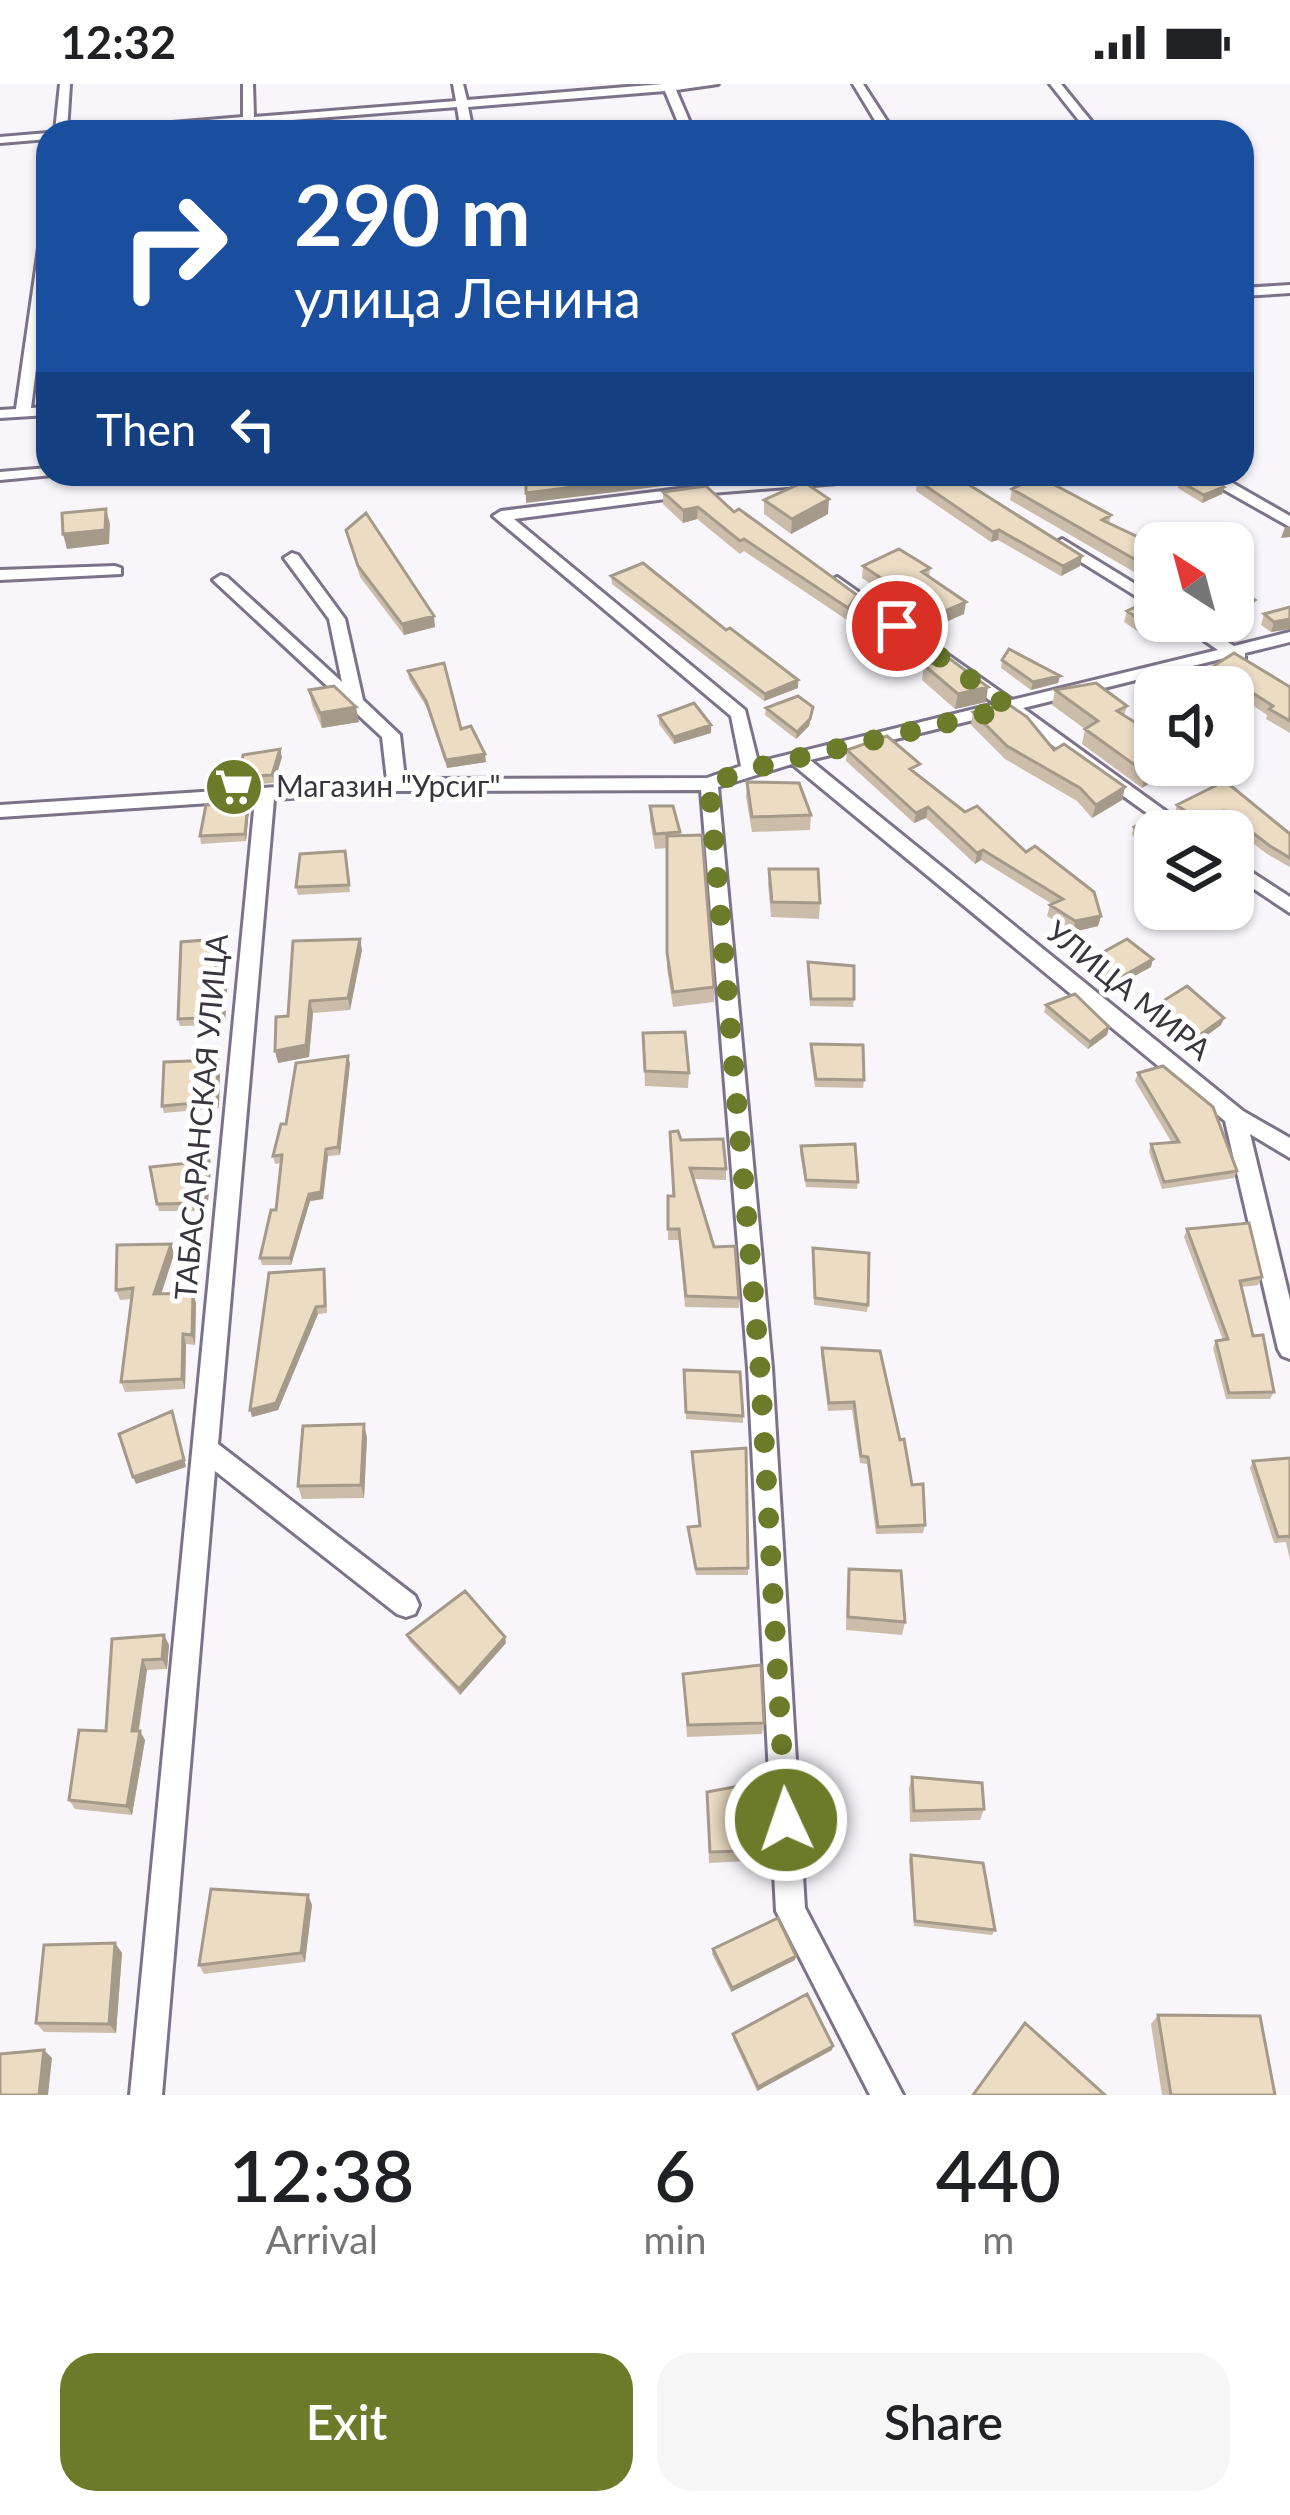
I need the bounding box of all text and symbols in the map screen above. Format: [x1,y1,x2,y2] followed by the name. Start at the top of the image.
[60,15,176,69] text: 12:32
[294,163,531,264] text: 290 m
[96,168,252,324] icon: right
[294,265,641,330] text: улица Ленина
[220,396,286,462] icon: left
[96,402,196,456] text: Then
[1134,522,1254,642] north arrow
[1134,522,1254,930] map controls
[846,575,948,677] pin
[864,593,930,659] icon: arrive
[1134,666,1254,786] button: sound
[203,756,265,818] supermarket icon: Магазин "Урсиг"
[276,767,501,803] place label: Магазин "Урсиг"
[1134,810,1254,930] button: layers
[1040,912,1219,1067] street label: УЛИЦА МИРА
[166,932,234,1301] street label: ТАБАСАРАНСКАЯ УЛИЦА
[723,1757,849,1883] position arrow
[229,2131,414,2217] text: 12:38
[654,2131,696,2217] text: 6
[936,2131,1061,2217] text: 440
[266,2216,378,2262] text: Arrival
[643,2216,707,2262] text: min
[982,2216,1014,2262] text: m
[60,2353,633,2491] button: Exit
[657,2353,1230,2491] button: Share

